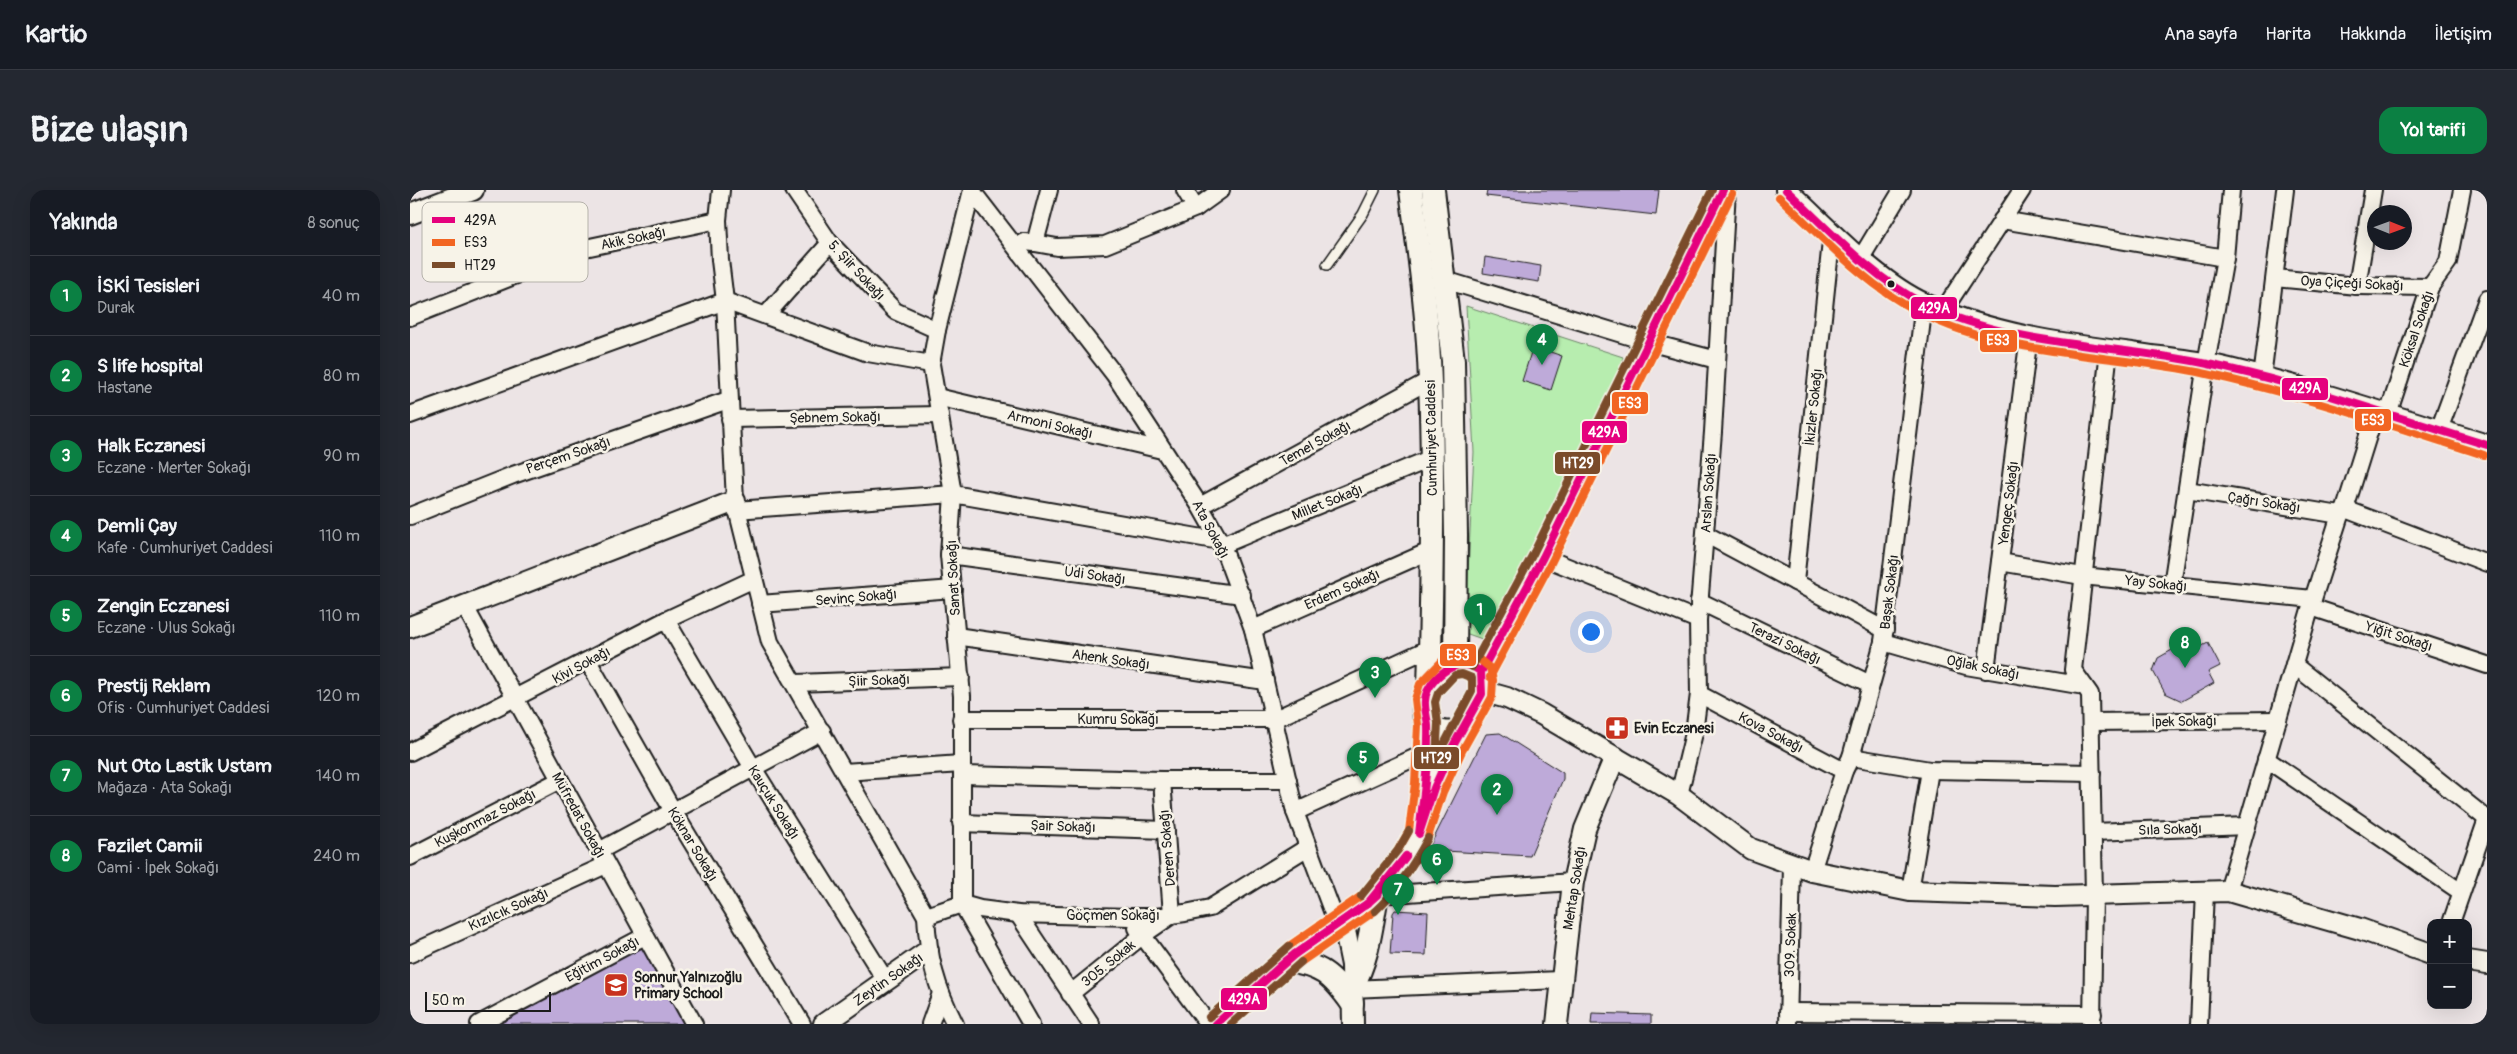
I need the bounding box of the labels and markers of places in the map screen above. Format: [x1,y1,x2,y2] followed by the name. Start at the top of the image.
[1886,279,1896,289] unlabelled marker
[1526,324,1558,365] pin: 4
[1464,594,1496,635] pin: 1
[2169,627,2201,668] pin: 8
[1359,657,1391,698] pin: 3
[1604,715,1630,741] pharmacy icon: Evin Eczanesi
[1634,720,1715,737] place label: Evin Eczanesi
[1347,742,1379,783] pin: 5
[1481,774,1513,815] pin: 2
[1421,844,1453,885] pin: 6
[1382,874,1414,915] pin: 7
[634,969,742,1002] place label: Sonnur Yalnızoğlu Primary School
[603,972,629,998] school or university icon: Sonnur Yalnızoğlu Primary School

